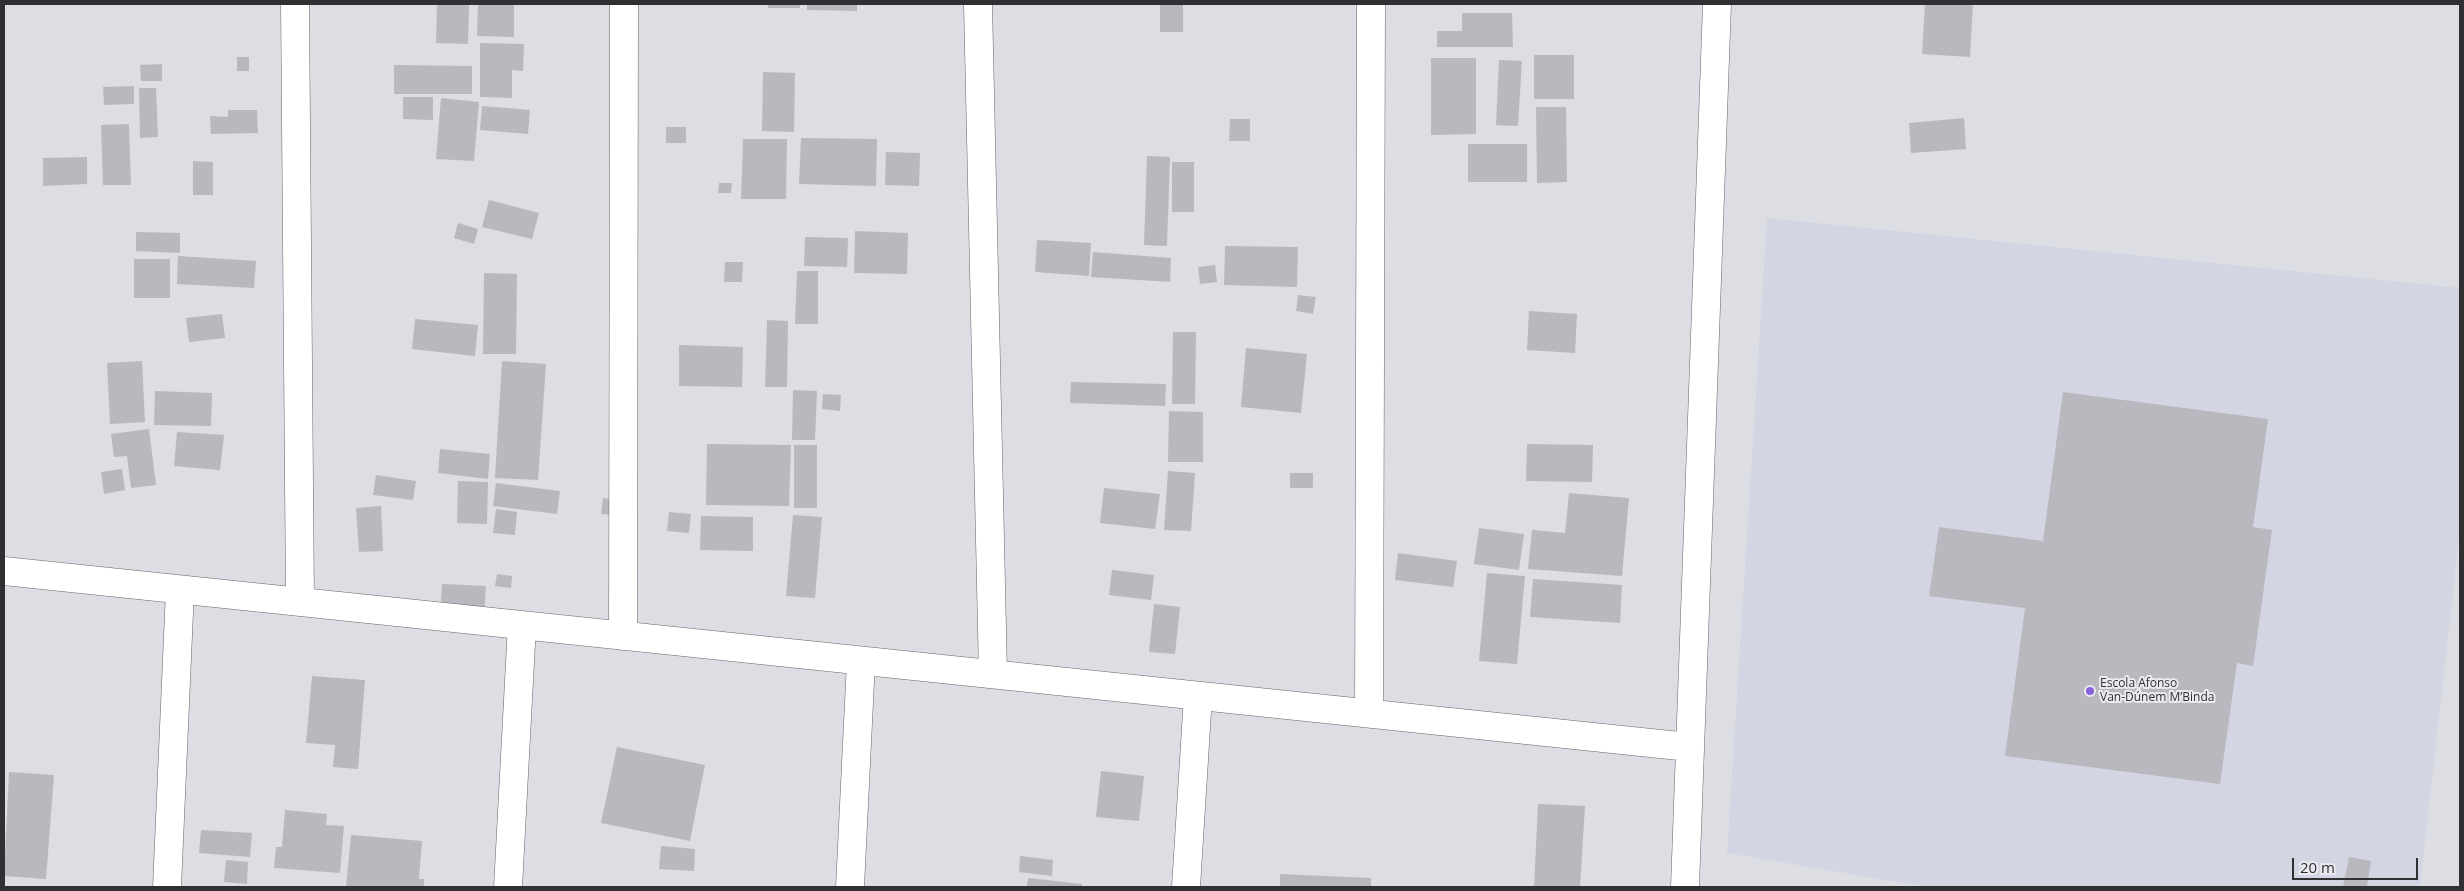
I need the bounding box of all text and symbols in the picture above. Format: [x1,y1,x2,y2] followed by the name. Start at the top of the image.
[2100,677,2214,705] place label: Escola Afonso Van-Dúnem M’Binda
[2084,685,2096,697] marker: Escola Afonso Van-Dúnem M’Binda
[2294,848,2420,880] scale bar
[2300,857,2335,877] text: 20 m

